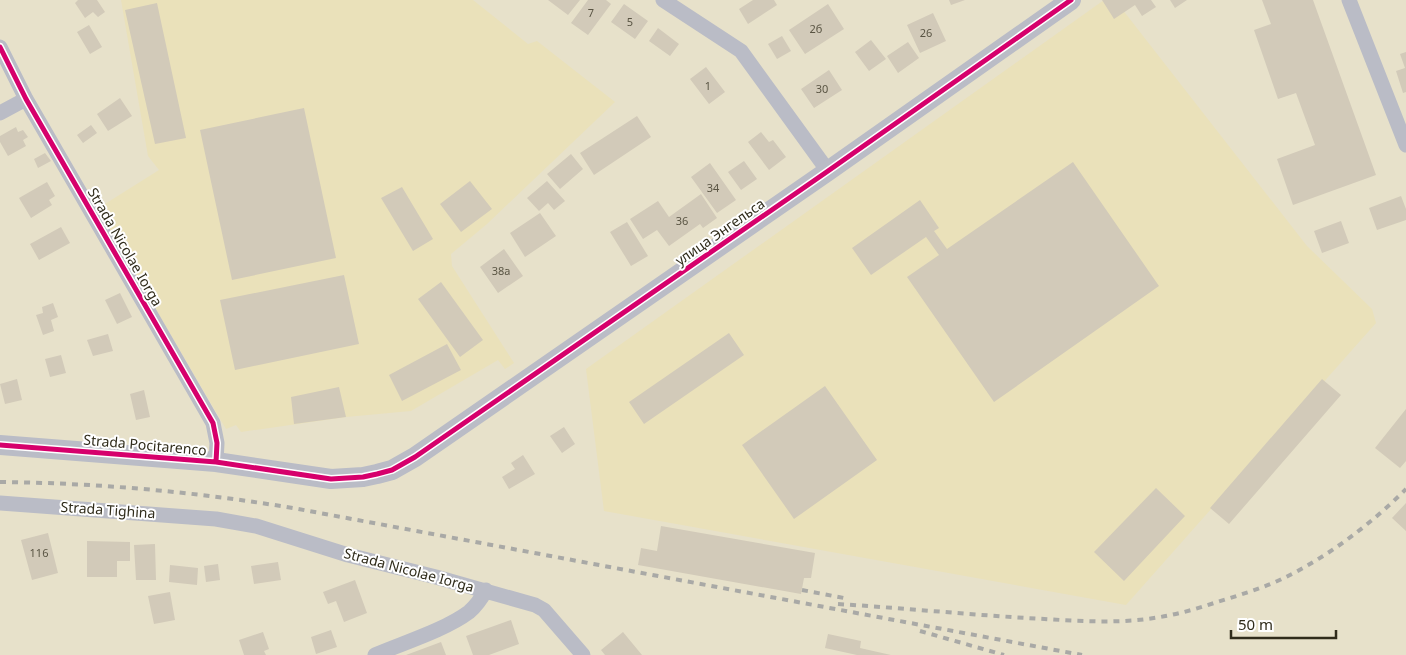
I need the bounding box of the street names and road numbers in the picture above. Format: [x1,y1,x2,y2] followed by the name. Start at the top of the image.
[84,184,167,310] street label: Strada Nicolae Iorga
[671,194,768,270] street label: улица Энгельса
[83,430,207,459] street label: Strada Pocitarenco
[60,497,156,522] street label: Strada Tighina
[342,543,476,596] street label: Strada Nicolae Iorga

